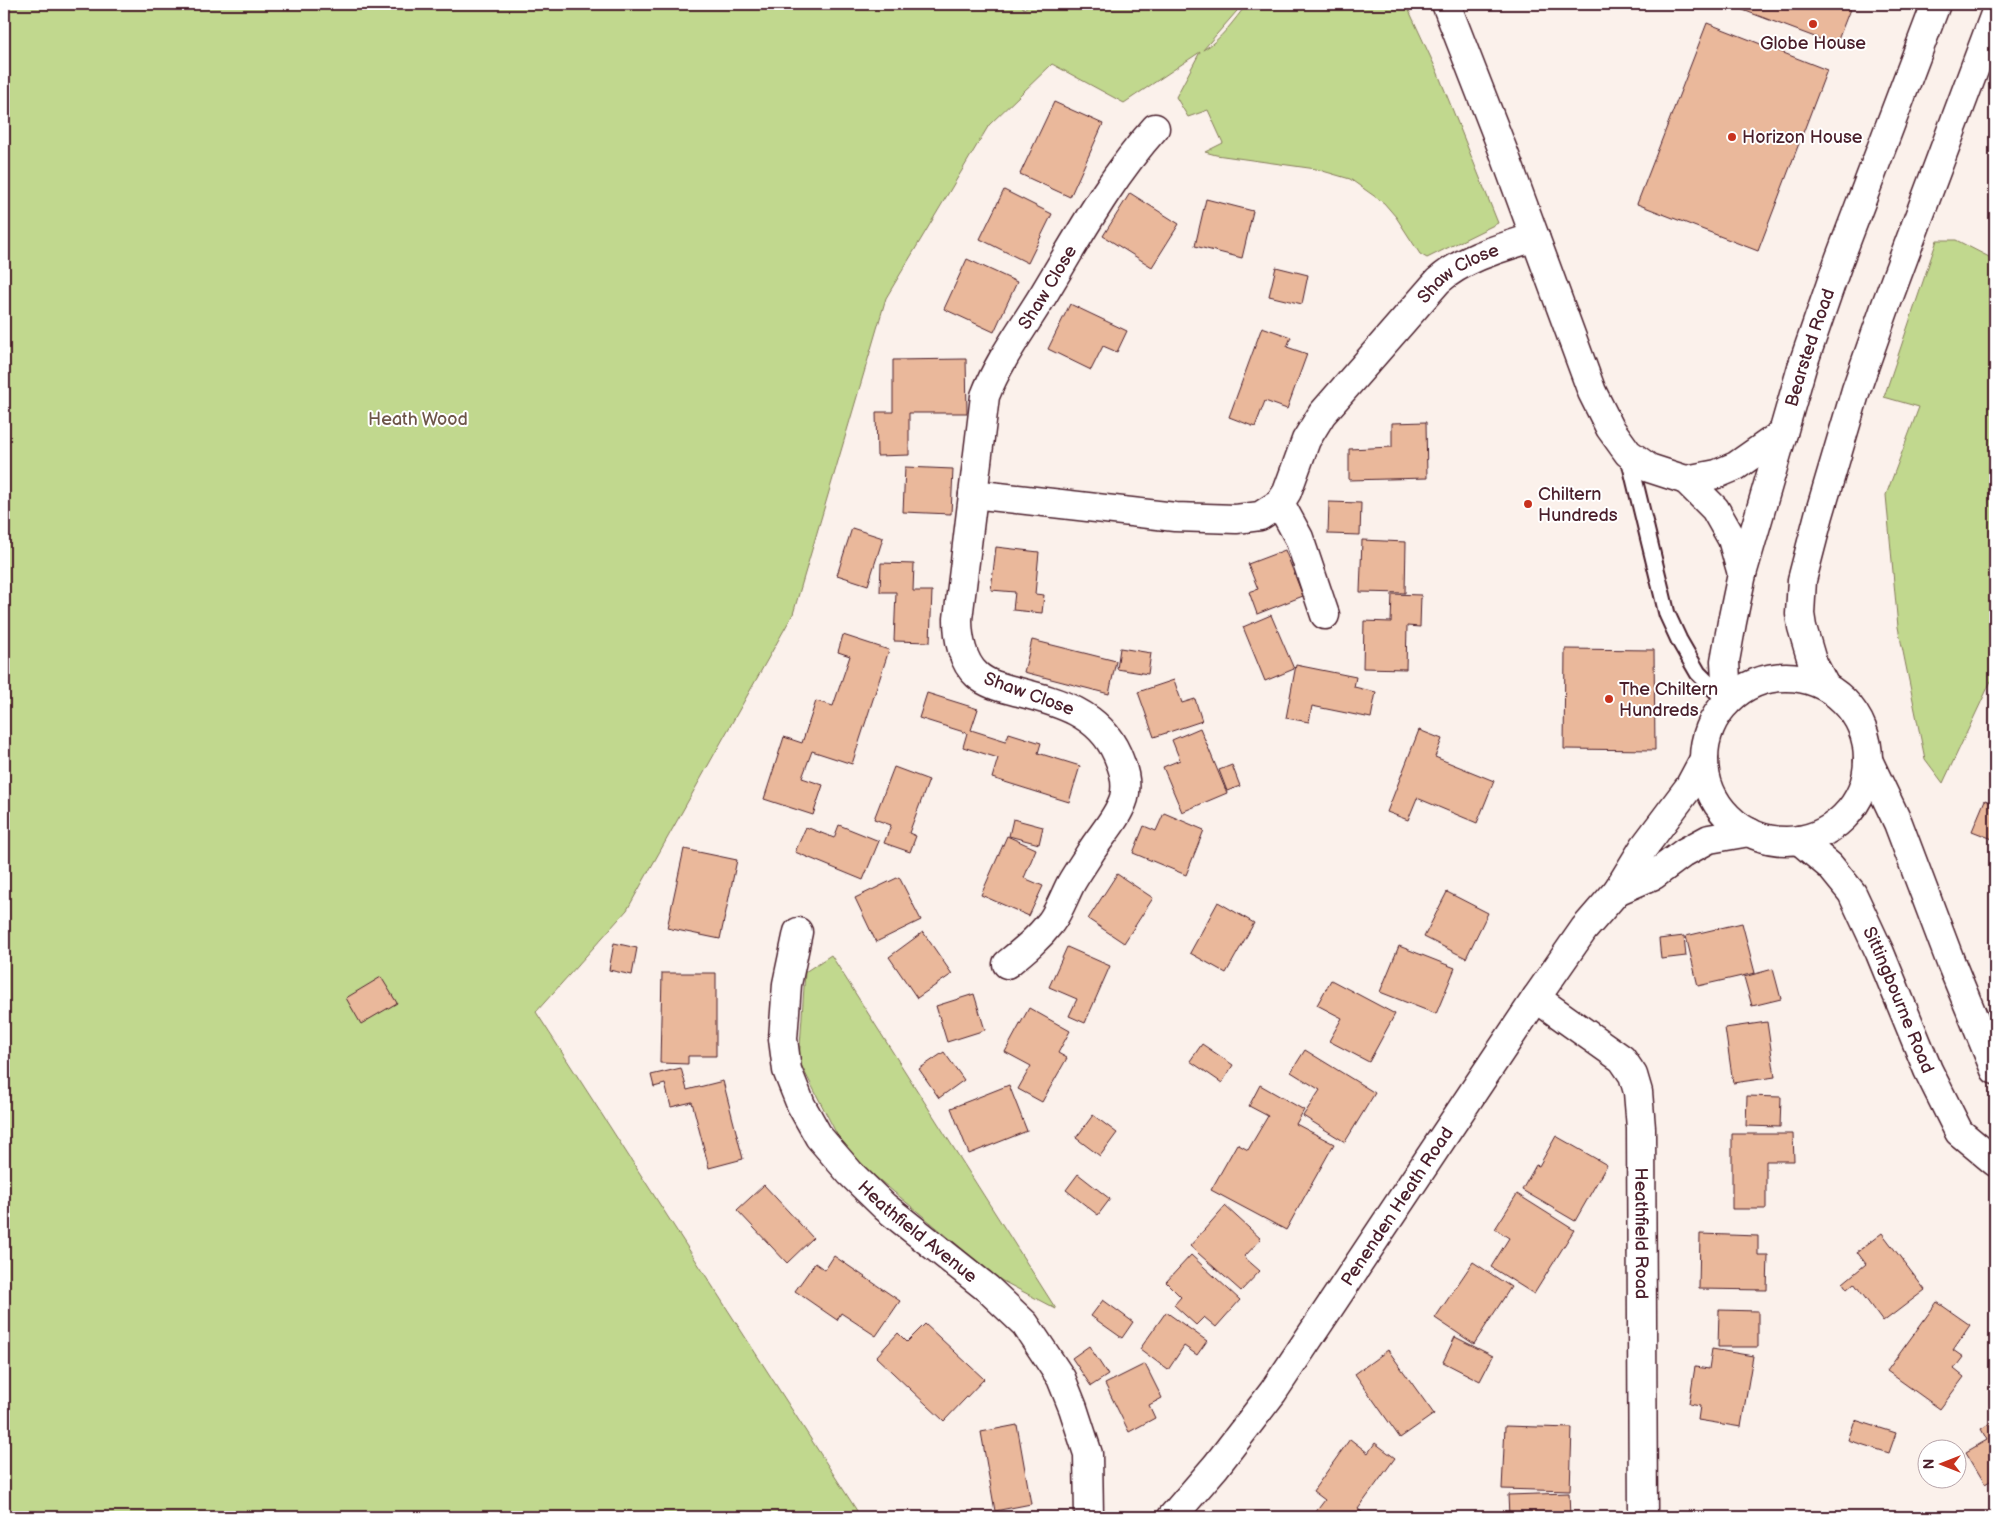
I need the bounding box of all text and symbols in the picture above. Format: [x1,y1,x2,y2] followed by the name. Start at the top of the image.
[1807,18,1819,30] marker: Globe House
[1760,33,1866,54] place label: Globe House
[1742,127,1863,148] place label: Horizon House
[1726,131,1738,143] marker: Horizon House
[1413,239,1502,308] street label: Shaw Close
[1014,241,1081,333] street label: Shaw Close
[1781,286,1839,409] street label: Bearsted Road
[368,409,468,430] park label: Heath Wood
[1538,484,1618,526] place label: Chiltern Hundreds
[1522,498,1534,510] marker: Chiltern Hundreds
[981,668,1077,720] street label: Shaw Close
[1619,679,1718,721] place label: The Chiltern Hundreds
[1603,693,1615,705] marker: The Chiltern Hundreds
[1859,923,1939,1076] street label: Sittingbourne Road
[1336,1123,1457,1290] street label: Penenden Heath Road
[1631,1167,1652,1299] street label: Heathfield Road
[854,1176,982,1287] street label: Heathfield Avenue
[1916,1438,1966,1488] north arrow
[1921,1459,1938,1469] text: N

